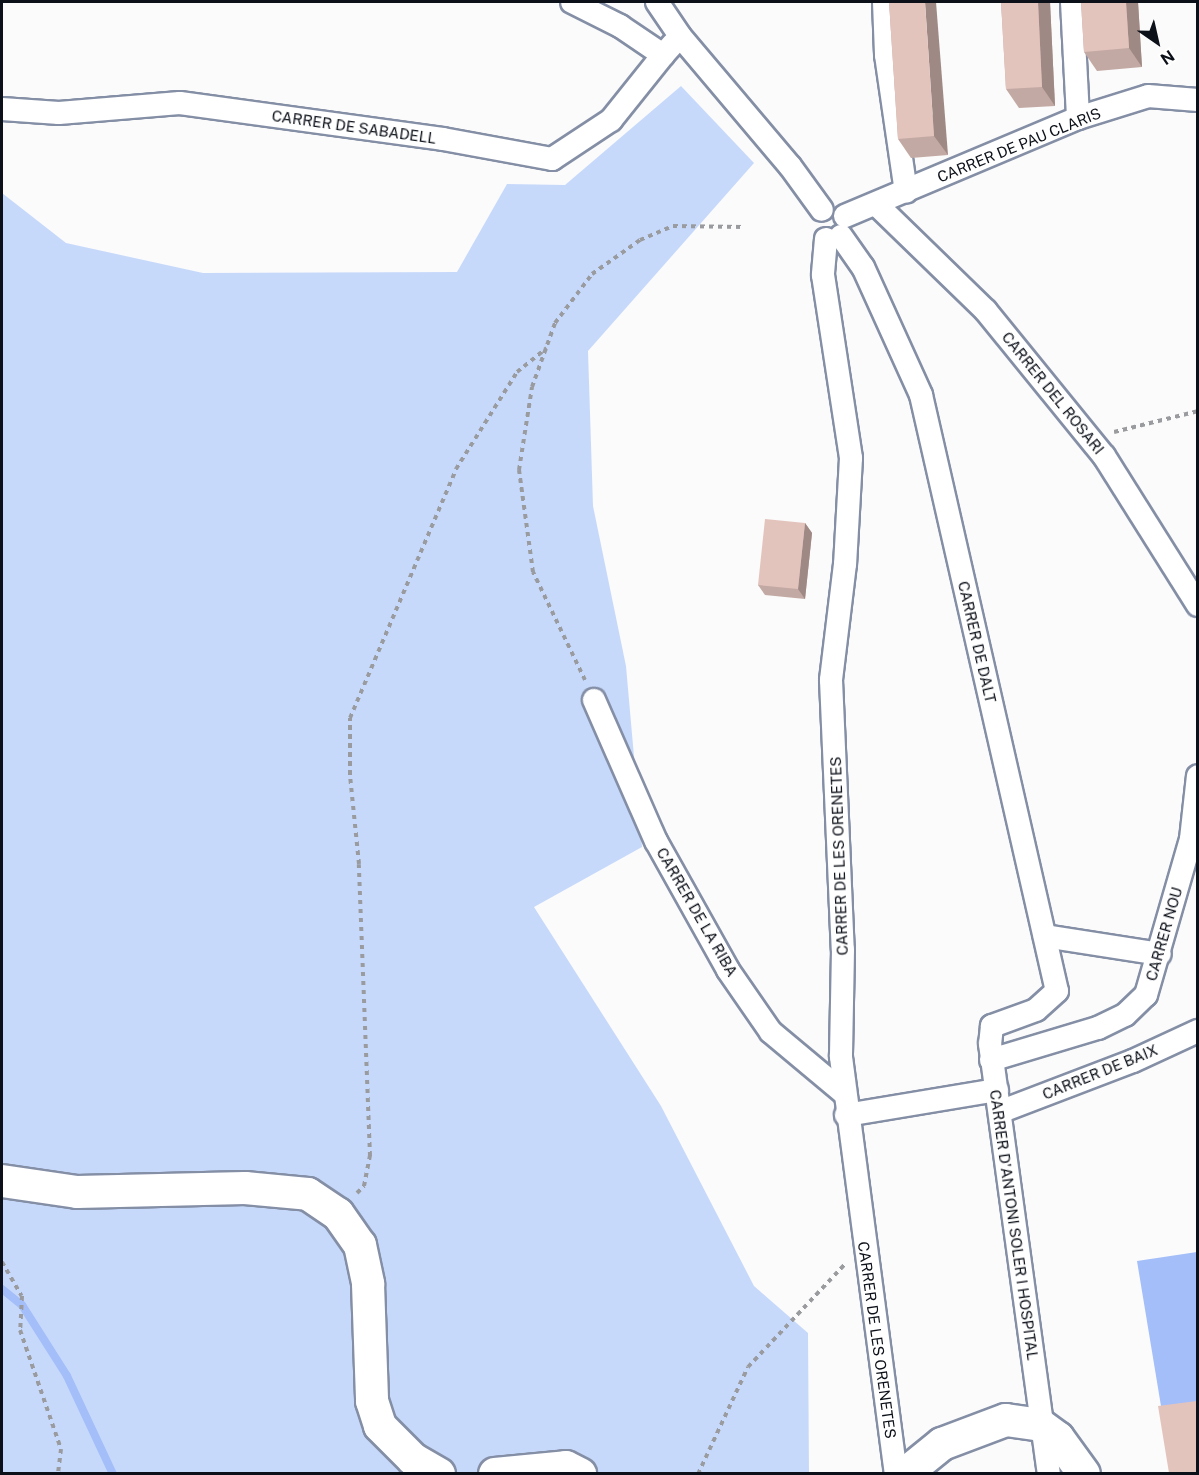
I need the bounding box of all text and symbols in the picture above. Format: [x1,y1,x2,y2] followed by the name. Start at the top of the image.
[1127,12,1187,72] north arrow
[1157,46,1178,69] text: N
[935,104,1103,186] street label: CARRER DE PAU CLARIS
[271,107,437,147] street label: CARRER DE SABADELL
[998,328,1108,458] street label: CARRER DEL ROSARI
[954,579,1000,705] street label: CARRER DE DALT
[827,756,851,956] street label: CARRER DE LES ORENETES
[653,844,741,980] street label: CARRER DE LA RIBA
[1142,885,1186,983] street label: CARRER NOU
[1040,1041,1160,1103] street label: CARRER DE BAIX
[986,1089,1042,1361] street label: CARRER D'ANTONI SOLER I HOSPITAL
[854,1240,900,1440] street label: CARRER DE LES ORENETES

